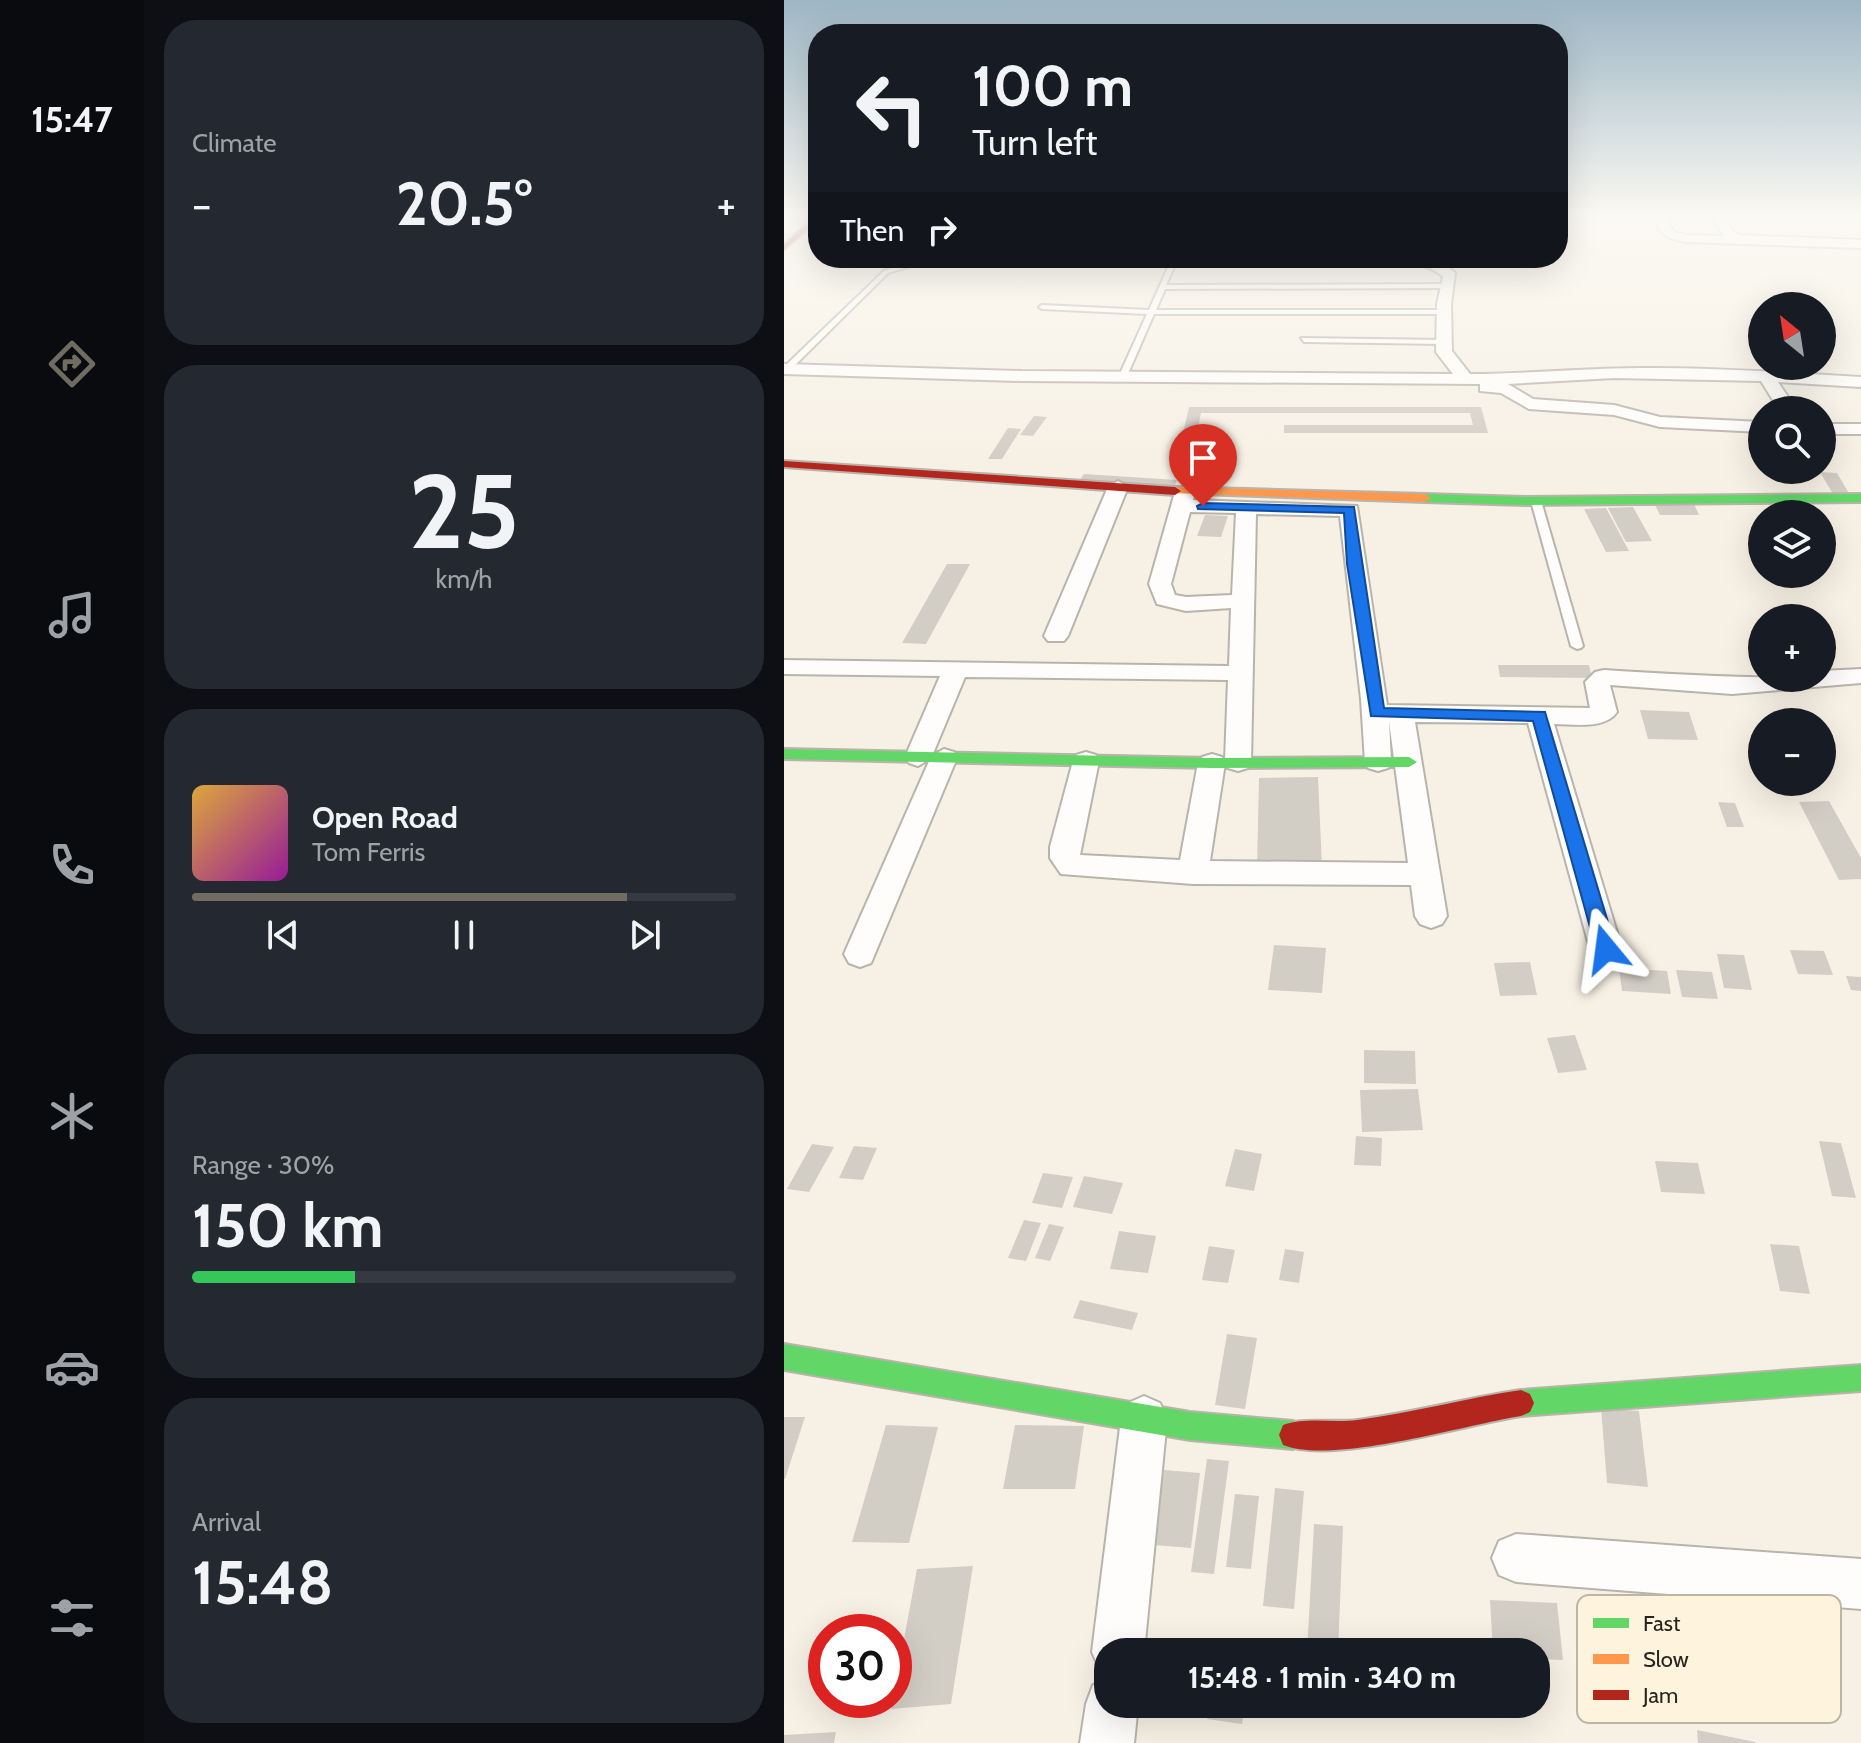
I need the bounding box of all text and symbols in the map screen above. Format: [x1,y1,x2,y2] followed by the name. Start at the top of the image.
[972,52,1133,120] text: 100 m
[840,56,944,160] icon: left
[31,97,113,141] text: 15:47
[972,120,1097,164] text: Turn left
[192,127,277,159] text: Climate
[396,167,532,240] text: 20.5°
[192,178,211,231] text: −
[717,178,736,231] text: +
[920,208,964,252] icon: right
[840,212,904,249] text: Then
[1748,292,1836,380] north arrow
[1748,292,1836,796] map controls
[44,336,100,392] icon: directions
[1748,396,1836,484] button: search
[1169,424,1237,506] pin
[1181,436,1225,480] icon: arrive
[409,448,519,574] text: 25
[1748,500,1836,588] button: layers
[436,563,492,595] text: km/h
[44,587,100,643] icon: music
[1748,604,1836,692] button: +
[1748,708,1836,796] button: −
[312,799,458,836] text: Open Road
[312,836,425,868] text: Tom Ferris
[44,837,100,893] icon: phone
[1564,907,1648,991] position arrow
[261,913,305,957] icon: previous
[442,913,486,957] icon: pause
[623,913,667,957] icon: next
[44,1088,100,1144] icon: climate
[192,1149,334,1181] text: Range · 30%
[192,1189,383,1262] text: 150 km
[44,1339,100,1395] icon: car
[192,1506,261,1538] text: Arrival
[192,1546,333,1619] text: 15:48
[44,1590,100,1646] icon: filters
[1577,1595,1841,1723] legend
[1643,1610,1681,1637] text: Fast
[808,1614,912,1718] speed limit sign: 30
[1643,1646,1689,1673] text: Slow
[1188,1659,1456,1696] text: 15:48 · 1 min · 340 m
[1642,1682,1678,1709] text: Jam

